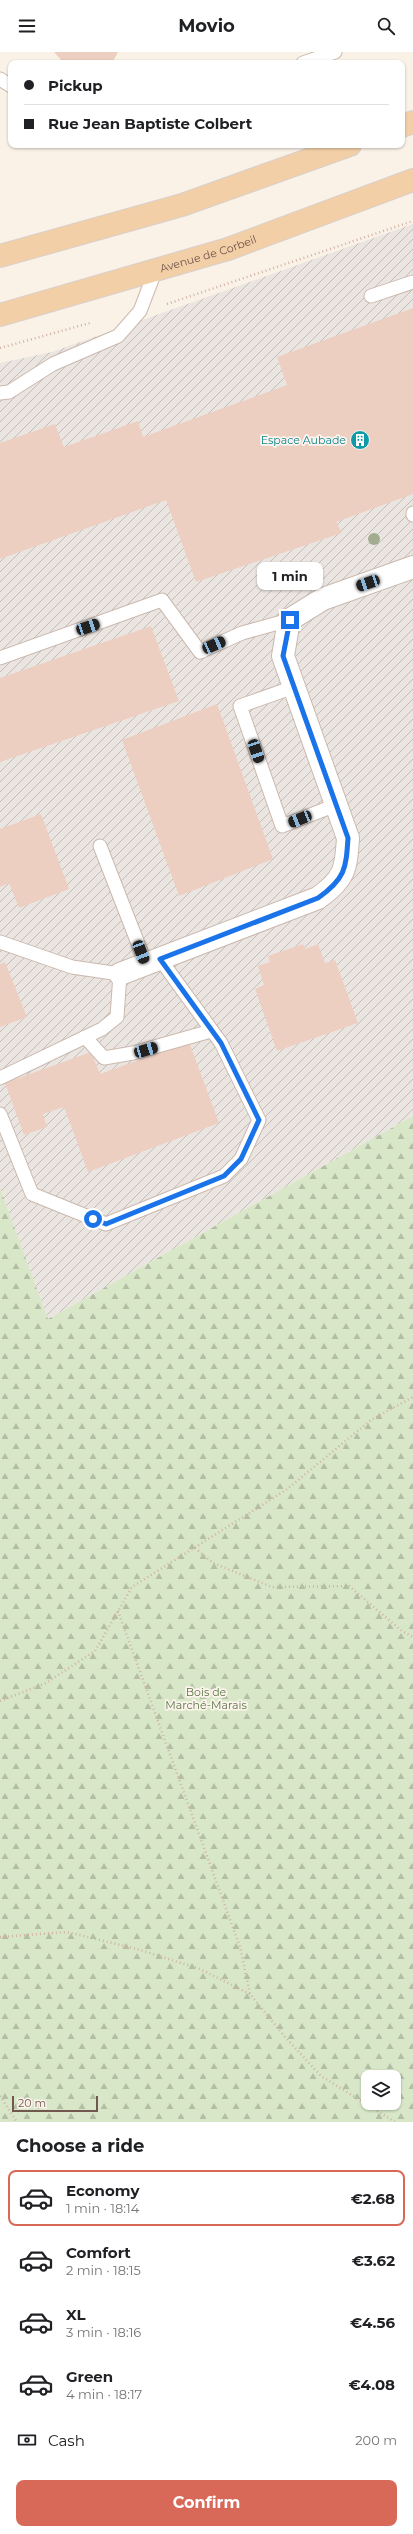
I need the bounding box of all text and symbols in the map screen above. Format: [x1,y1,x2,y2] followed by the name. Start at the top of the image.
[16,15,38,37] icon: menu
[178,15,235,37] text: Movio
[375,15,397,37] icon: search
[48,76,103,95] text: Pickup
[48,114,252,133] text: Rue Jean Baptiste Colbert
[158,232,258,275] street label: Avenue de Corbeil
[349,429,371,451] building icon: Espace Aubade
[261,433,346,447] place label: Espace Aubade
[257,562,323,590] callout: 1 min
[272,568,308,584] text: 1 min
[355,573,381,593] car
[281,611,299,629] route end
[75,617,101,637] car
[201,635,227,655] car
[246,738,266,764] car
[287,809,313,829] car
[131,939,151,965] car
[133,1041,159,1059] car
[84,1210,102,1228] route start
[165,1685,247,1712] park label: Bois de Marché-Marais
[361,2070,401,2110] map controls
[361,2070,401,2110] button: layers
[12,2094,98,2113] scale bar
[18,2096,46,2110] text: 20 m
[16,2135,144,2157] text: Choose a ride
[18,2180,54,2216] icon: car
[66,2181,139,2200] text: Economy
[351,2189,395,2208] text: €2.68
[66,2200,139,2216] text: 1 min · 18:14
[18,2242,54,2278] icon: car
[66,2243,131,2262] text: Comfort
[352,2251,395,2270] text: €3.62
[66,2262,141,2278] text: 2 min · 18:15
[18,2304,54,2340] icon: car
[66,2305,85,2324] text: XL
[350,2313,395,2332] text: €4.56
[66,2324,141,2340] text: 3 min · 18:16
[18,2366,54,2402] icon: car
[66,2367,113,2386] text: Green
[349,2375,395,2394] text: €4.08
[66,2386,142,2402] text: 4 min · 18:17
[16,2429,38,2451] icon: cash
[48,2431,85,2450] text: Cash
[355,2432,397,2448] text: 200 m
[16,2480,397,2526] button: Confirm

